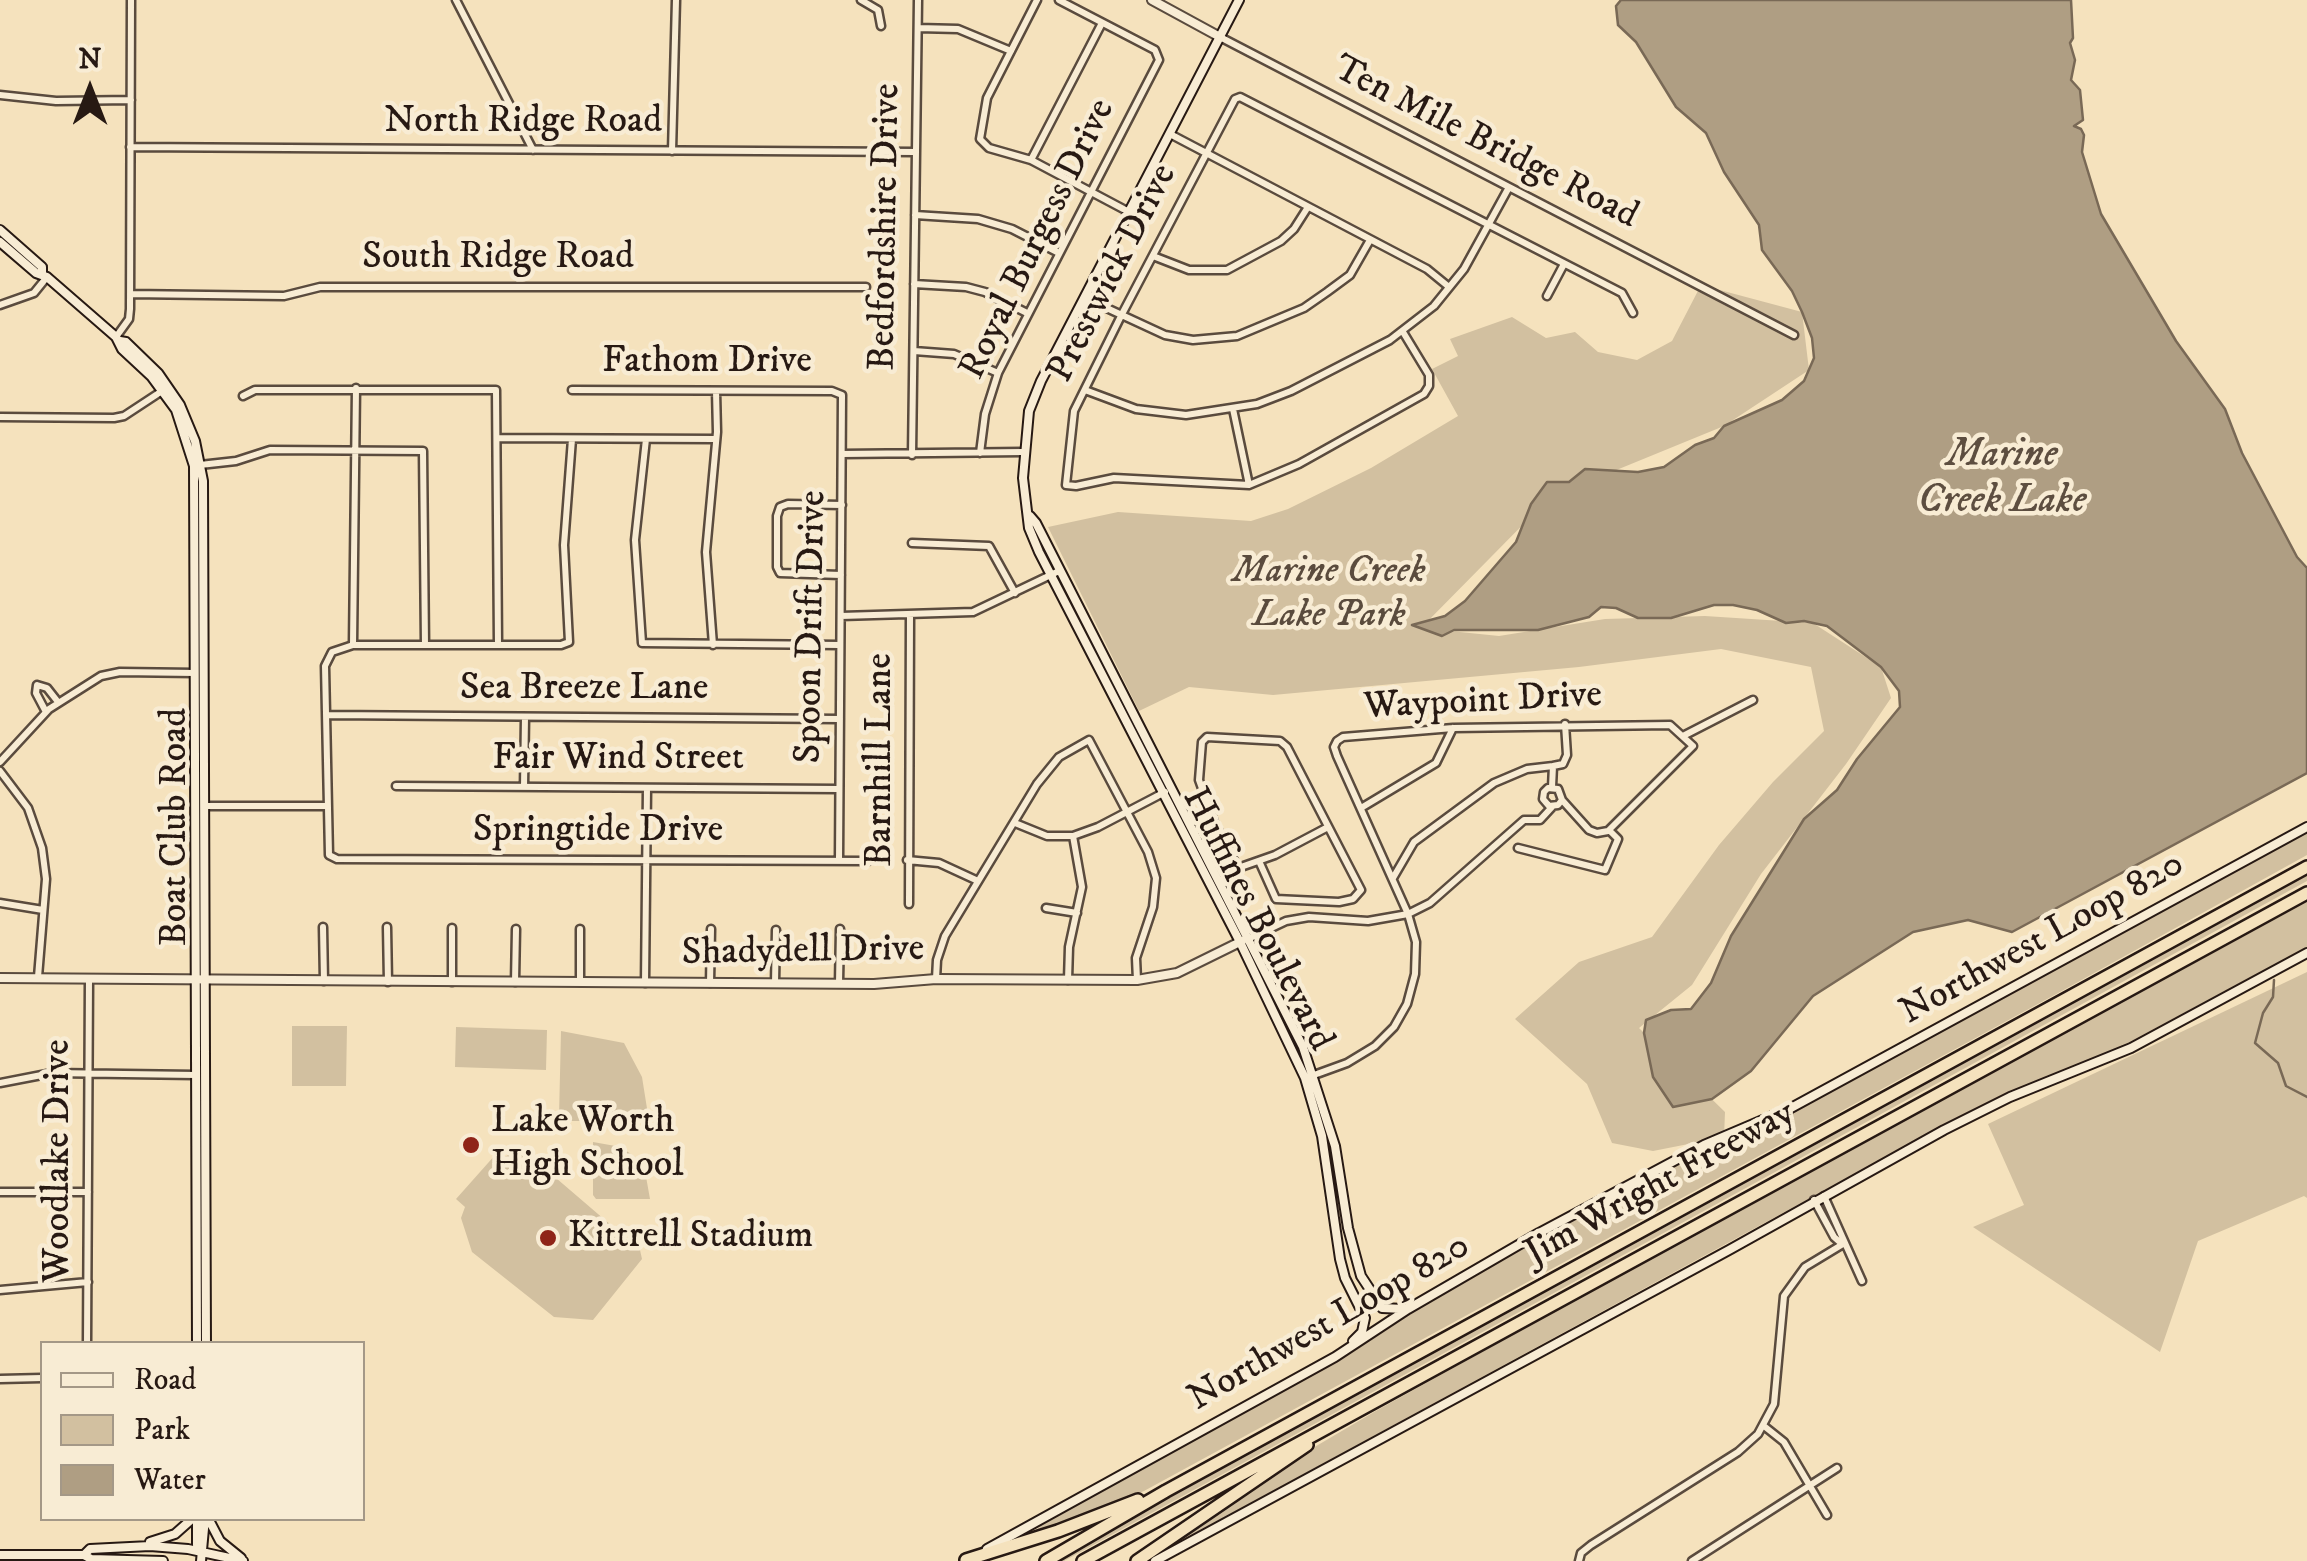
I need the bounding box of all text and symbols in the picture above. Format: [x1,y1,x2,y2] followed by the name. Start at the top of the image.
[40,40,140,140] north arrow
[79,42,101,77] text: N
[1325,47,1645,241] street label: Ten Mile Bridge Road
[862,83,912,371] street label: Bedfordshire Drive
[951,92,1127,388] street label: Royal Burgess Drive
[384,100,662,146] street label: North Ridge Road
[1039,157,1189,391] street label: Prestwick Drive
[362,236,634,282] street label: South Ridge Road
[602,340,812,386] street label: Fathom Drive
[1918,433,2086,527] water label: Marine Creek Lake
[788,490,838,764] street label: Spoon Drift Drive
[1232,550,1426,640] park label: Marine Creek Lake Park
[859,653,905,867] street label: Barnhill Lane
[460,667,708,713] street label: Sea Breeze Lane
[1363,674,1603,732] street label: Waypoint Drive
[154,708,200,946] street label: Boat Club Road
[492,737,744,783] street label: Fair Wind Street
[1170,781,1342,1059] street label: Huffines Boulevard
[473,809,723,855] street label: Springtide Drive
[1893,843,2193,1037] street label: Northwest Loop 820
[681,928,925,978] street label: Shadydell Drive
[37,1039,83,1283] street label: Woodlake Drive
[1518,1092,1804,1278] street label: Jim Wright Freeway
[491,1100,684,1190] place label: Lake Worth High School
[460,1134,482,1156] marker: Lake Worth High School
[568,1215,813,1261] place label: Kittrell Stadium
[1181,1225,1479,1423] street label: Northwest Loop 820
[537,1227,559,1249] marker: Kittrell Stadium
[40,1341,365,1521] legend
[134,1362,196,1399] text: Road
[134,1412,190,1449] text: Park
[134,1462,206,1499] text: Water

